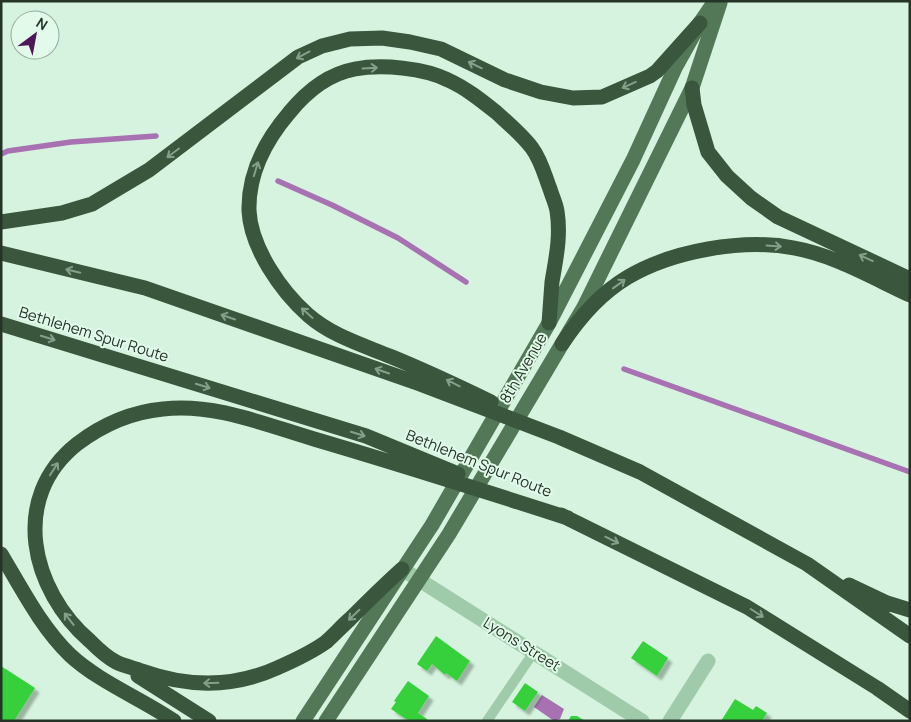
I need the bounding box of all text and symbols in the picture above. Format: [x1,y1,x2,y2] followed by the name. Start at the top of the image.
[10,10,60,60] north arrow
[33,13,51,34] text: N
[295,50,310,60] one-way arrow
[468,60,483,69] one-way arrow
[362,64,378,73] one-way arrow
[622,81,637,91] one-way arrow
[167,147,180,158] one-way arrow
[252,162,262,178] one-way arrow
[766,242,782,251] one-way arrow
[859,253,874,262] one-way arrow
[65,266,81,275] one-way arrow
[612,278,625,289] one-way arrow
[17,301,172,367] street label: Bethlehem Spur Route
[301,307,314,319] one-way arrow
[221,312,237,321] one-way arrow
[494,329,552,407] street label: 8th Avenue
[40,334,56,344] one-way arrow
[375,366,390,375] one-way arrow
[446,378,461,387] one-way arrow
[195,382,211,392] one-way arrow
[403,424,555,502] street label: Bethlehem Spur Route
[350,430,366,440] one-way arrow
[49,462,60,476] one-way arrow
[604,536,619,545] one-way arrow
[348,609,360,621] one-way arrow
[749,609,763,619] one-way arrow
[479,612,565,676] street label: Lyons Street
[63,613,74,626] one-way arrow
[203,678,220,688] one-way arrow

